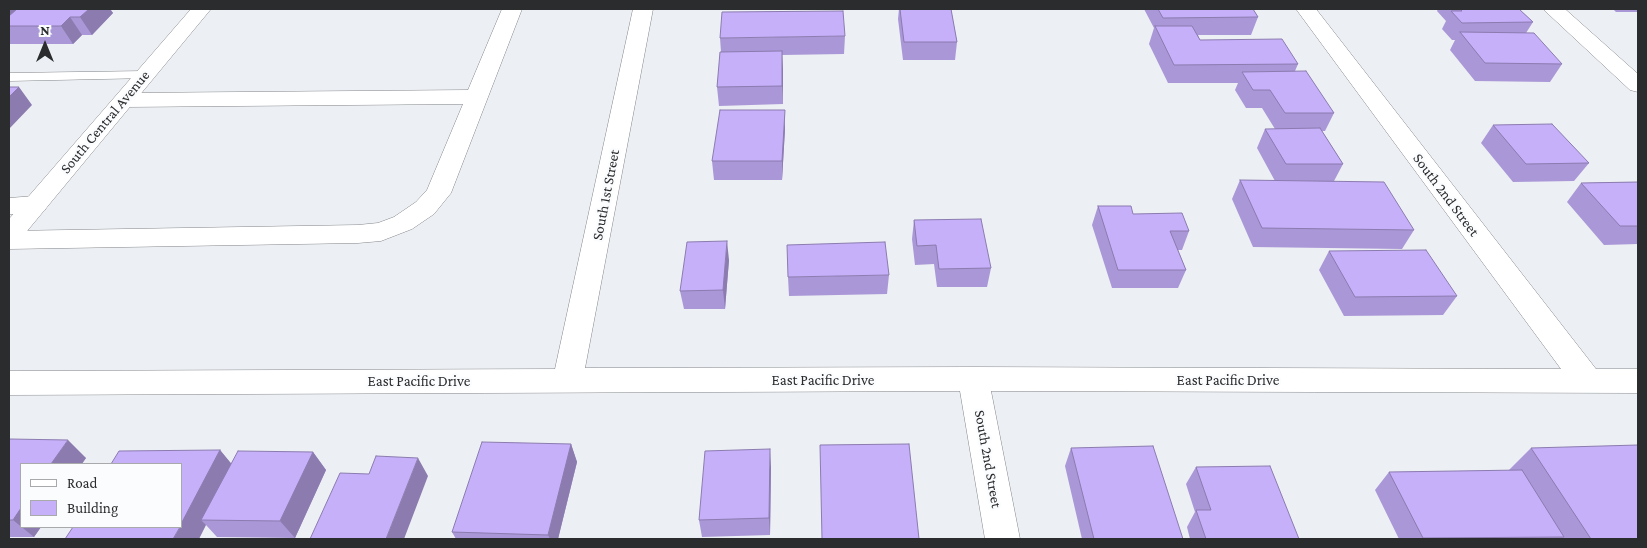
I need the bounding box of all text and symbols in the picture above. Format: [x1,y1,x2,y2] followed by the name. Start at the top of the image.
[20,20,70,70] north arrow
[40,22,50,38] text: N
[56,67,154,177] street label: South Central Avenue
[588,148,624,242] street label: South 1st Street
[1409,150,1483,240] street label: South 2nd Street
[772,371,874,389] street label: East Pacific Drive
[1177,371,1279,389] street label: East Pacific Drive
[368,372,470,390] street label: East Pacific Drive
[971,409,1005,509] street label: South 2nd Street
[20,463,182,528] legend
[67,475,97,491] text: Road
[67,500,118,516] text: Building

